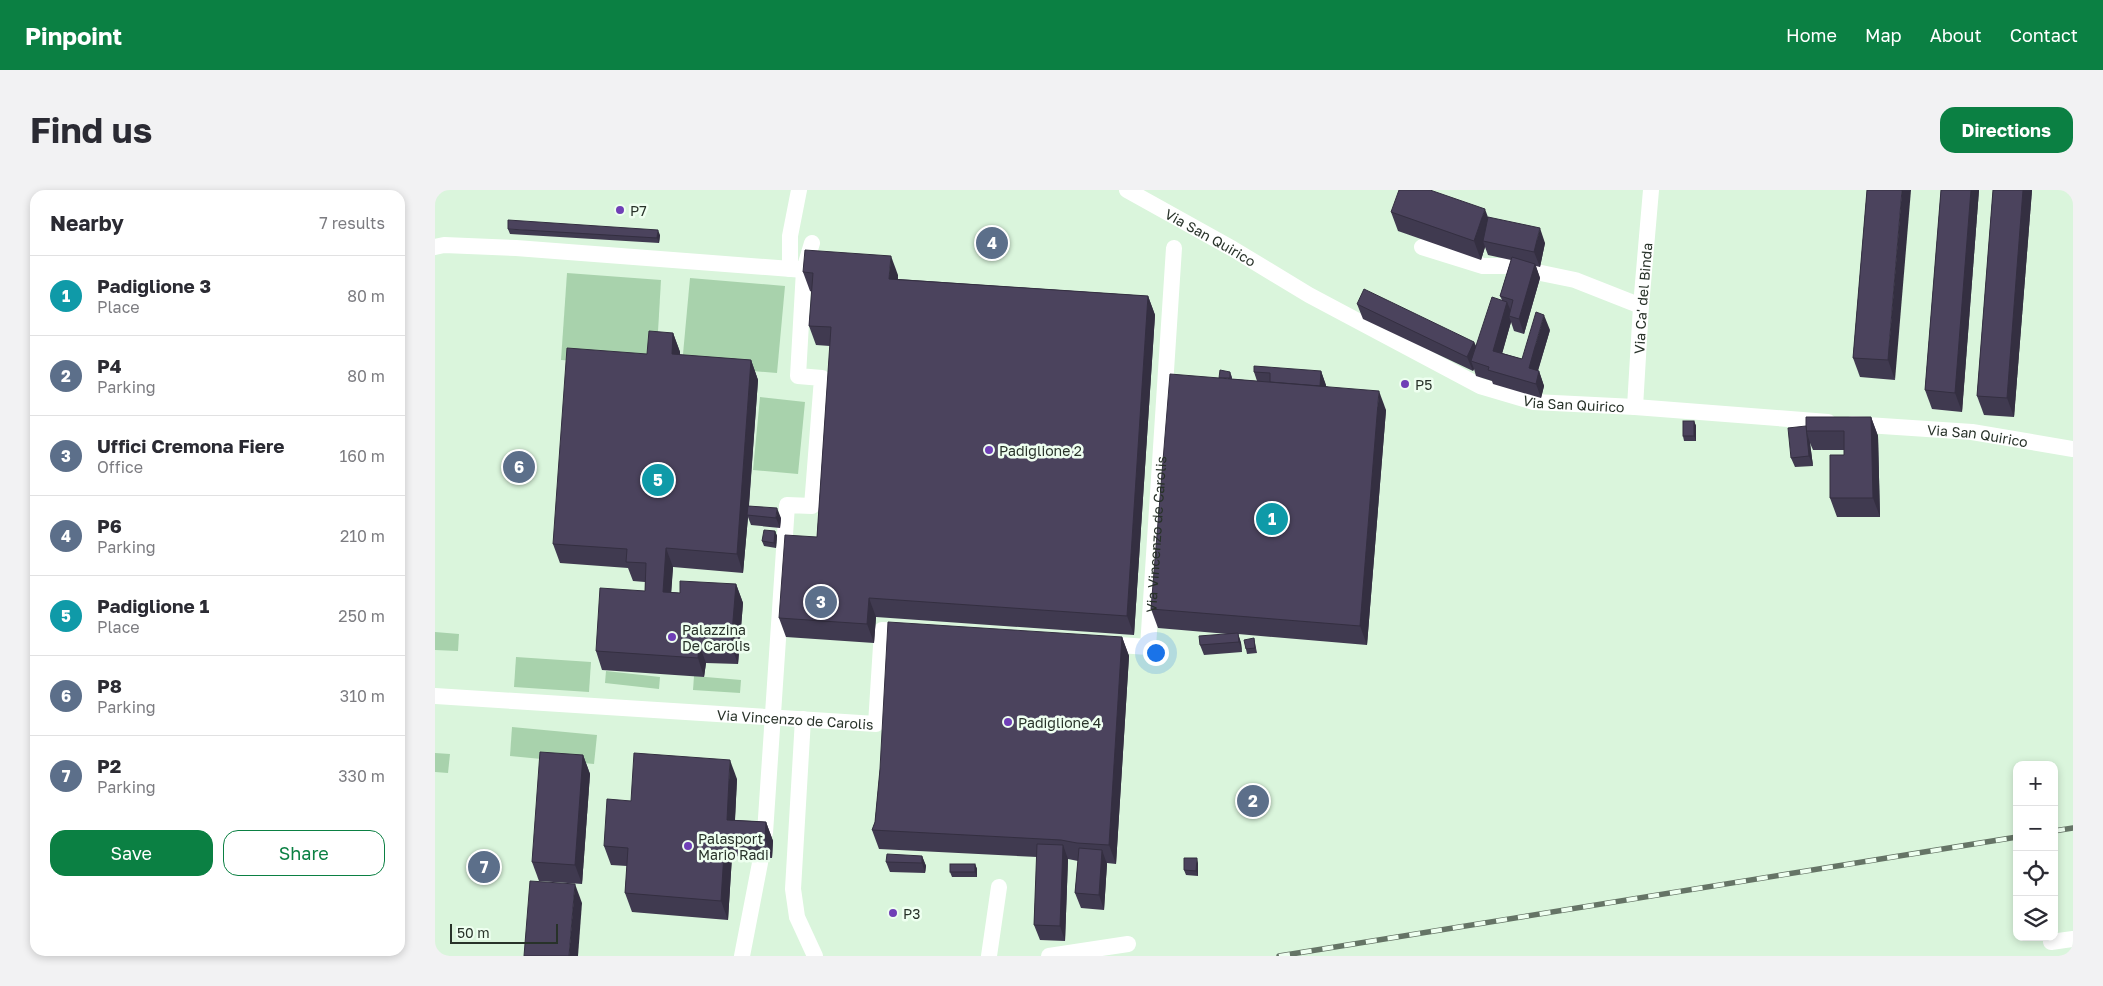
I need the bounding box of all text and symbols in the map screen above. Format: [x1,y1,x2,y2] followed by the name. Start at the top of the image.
[25,21,122,50] text: Pinpoint
[1786,24,1837,46] text: Home
[1865,24,1902,46] text: Map
[1930,24,1982,46] text: About
[2010,24,2078,46] text: Contact
[1940,107,2073,153] button: Directions
[30,109,152,151] text: Find us
[630,202,647,219] place label: P7
[614,204,626,216] marker: P7
[1162,205,1259,269] street label: Via San Quirico
[50,210,124,236] text: Nearby
[319,213,385,233] text: 7 results
[976,224,1008,262] pin: 4
[1630,242,1655,354] street label: Via Ca' del Binda
[97,274,211,297] text: Padiglione 3
[62,286,70,306] text: 1
[347,286,385,306] text: 80 m
[97,297,140,317] text: Place
[97,354,122,377] text: P4
[61,366,71,386] text: 2
[347,366,385,386] text: 80 m
[1415,376,1432,393] place label: P5
[97,377,156,397] text: Parking
[1399,378,1411,390] marker: P5
[1521,391,1625,415] street label: Via San Quirico
[1927,421,2029,450] street label: Via San Quirico
[97,434,284,457] text: Uffici Cremona Fiere
[999,442,1082,459] place label: Padiglione 2
[983,444,995,456] marker: Padiglione 2
[61,446,71,466] text: 3
[339,446,385,466] text: 160 m
[503,448,535,486] pin: 6
[1142,456,1169,613] street label: Via Vincenzo de Carolis
[97,457,143,477] text: Office
[642,461,674,499] pin: 5
[1256,500,1288,538] pin: 1
[97,514,122,537] text: P6
[61,526,71,546] text: 4
[340,526,385,546] text: 210 m
[97,537,156,557] text: Parking
[805,583,837,621] pin: 3
[97,594,209,617] text: Padiglione 1
[61,606,71,626] text: 5
[338,606,385,626] text: 250 m
[97,617,140,637] text: Place
[682,621,750,654] place label: Palazzina De Carolis
[666,631,678,643] marker: Palazzina De Carolis
[1143,640,1169,666] your location
[97,674,122,697] text: P8
[61,686,71,706] text: 6
[340,686,385,706] text: 310 m
[97,697,156,717] text: Parking
[716,705,874,732] street label: Via Vincenzo de Carolis
[1018,714,1101,731] place label: Padiglione 4
[1002,716,1014,728] marker: Padiglione 4
[97,754,121,777] text: P2
[2013,761,2058,941] map controls
[2013,761,2058,806] button: +
[62,766,70,786] text: 7
[338,766,385,786] text: 330 m
[97,777,156,797] text: Parking
[1237,782,1269,820] pin: 2
[2013,806,2058,851] button: −
[50,830,213,876] button: Save
[223,830,385,876] button: Share
[698,830,769,863] place label: Palasport Mario Radi
[682,840,694,852] marker: Palasport Mario Radi
[468,848,500,886] pin: 7
[2013,851,2058,896] button: locate
[2013,896,2058,941] button: layers
[903,905,920,922] place label: P3
[887,907,899,919] marker: P3
[450,921,557,944] scale bar
[457,924,490,941] text: 50 m

